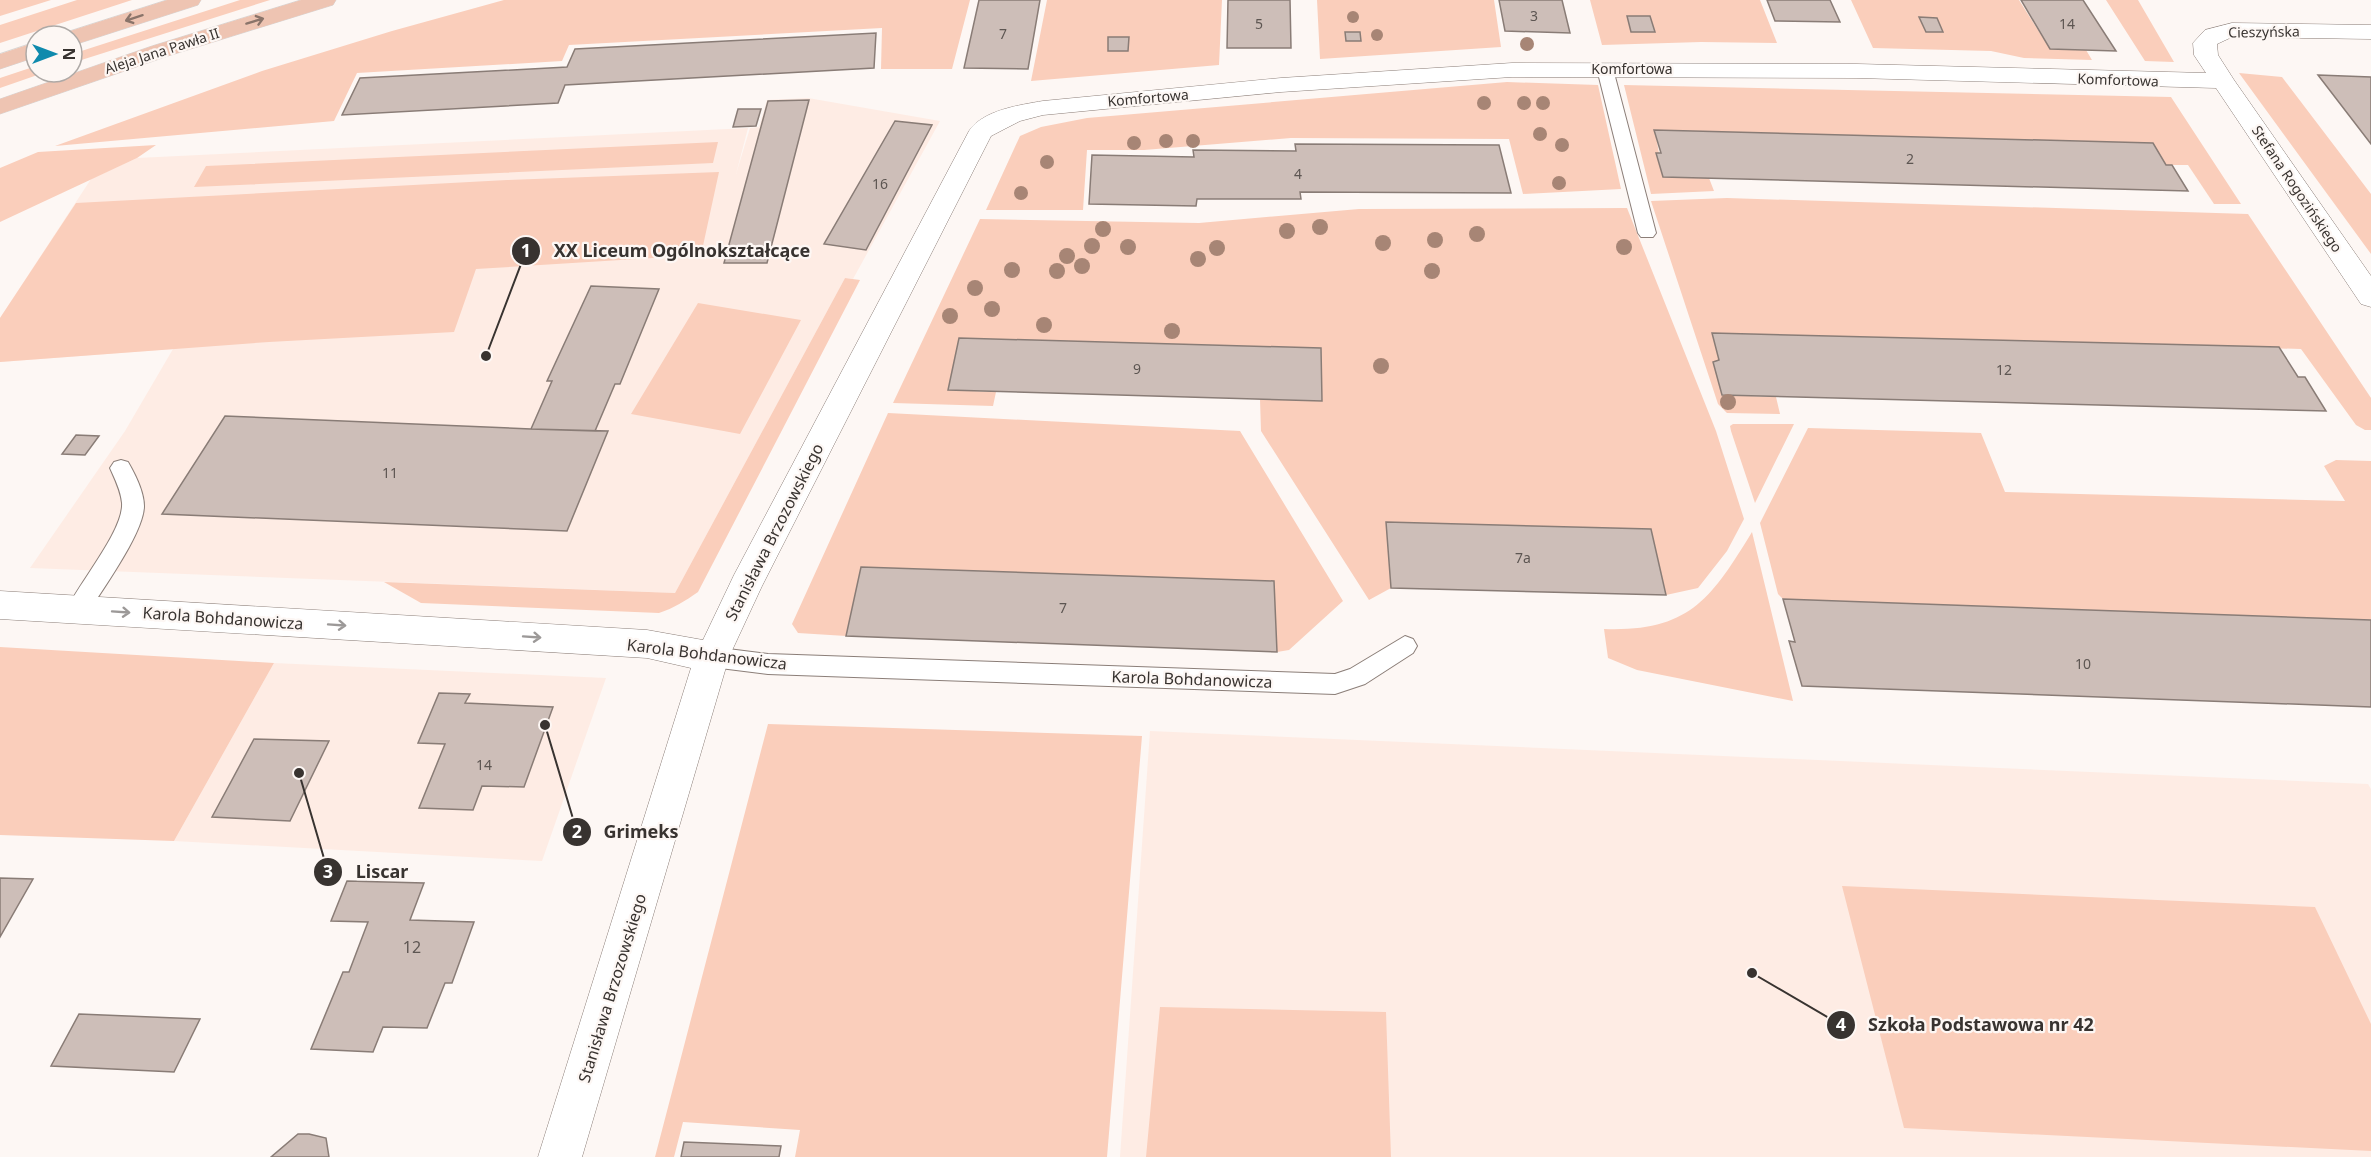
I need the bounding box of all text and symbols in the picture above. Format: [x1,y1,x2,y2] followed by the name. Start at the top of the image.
[1530,6,1538,25] house number: 3
[125,13,144,24] one-way arrow
[1255,14,1263,33] house number: 5
[2059,14,2075,33] house number: 14
[245,15,264,26] one-way arrow
[2228,21,2300,42] street label: Cieszyńska
[102,23,222,78] street label: Aleja Jana Pawła II
[24,24,84,84] north arrow
[999,24,1007,43] house number: 7
[58,47,80,61] text: N
[1591,59,1673,78] street label: Komfortowa
[2077,69,2159,90] street label: Komfortowa
[1107,84,1189,111] street label: Komfortowa
[2248,122,2347,256] street label: Stefana Rogozińskiego
[1906,149,1914,168] house number: 2
[1294,164,1302,183] house number: 4
[872,174,888,193] house number: 16
[511,233,822,269] callout: XX Liceum Ogólnokształcące
[521,238,531,262] text: 1
[554,238,810,262] text: XX Liceum Ogólnokształcące
[1133,359,1141,378] house number: 9
[1996,360,2012,379] house number: 12
[720,439,828,625] street label: Stanisława Brzozowskiego
[382,463,398,482] house number: 11
[1515,548,1531,567] house number: 7a
[1059,598,1067,617] house number: 7
[142,601,304,635] street label: Karola Bohdanowicza
[111,606,131,617] one-way arrow
[326,620,346,631] one-way arrow
[521,632,541,643] one-way arrow
[626,633,788,675] street label: Karola Bohdanowicza
[2075,654,2091,673] house number: 10
[1111,665,1273,693] street label: Karola Bohdanowicza
[476,755,492,774] house number: 14
[562,814,690,850] callout: Grimeks
[572,819,582,843] text: 2
[604,819,678,843] text: Grimeks
[313,854,420,890] callout: Liscar
[323,859,333,883] text: 3
[356,859,408,883] text: Liscar
[573,891,651,1085] street label: Stanisława Brzozowskiego
[403,936,421,958] house number: 12
[1826,1007,2106,1043] callout: Szkoła Podstawowa nr 42
[1836,1012,1846,1036] text: 4
[1868,1012,2094,1036] text: Szkoła Podstawowa nr 42

